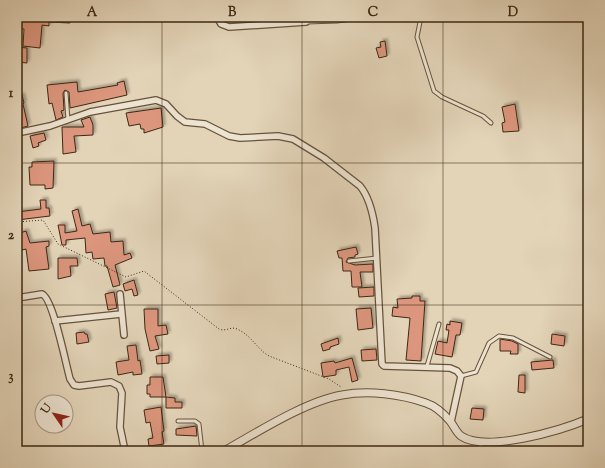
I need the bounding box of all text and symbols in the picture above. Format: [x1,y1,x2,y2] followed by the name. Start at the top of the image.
[87,4,98,22] text: A
[228,4,237,22] text: B
[368,4,378,22] text: C
[508,4,518,22] text: D
[9,85,14,103] text: 1
[8,227,15,245] text: 2
[8,368,14,386] text: 3
[34,394,74,434] north arrow
[37,401,56,418] text: U

